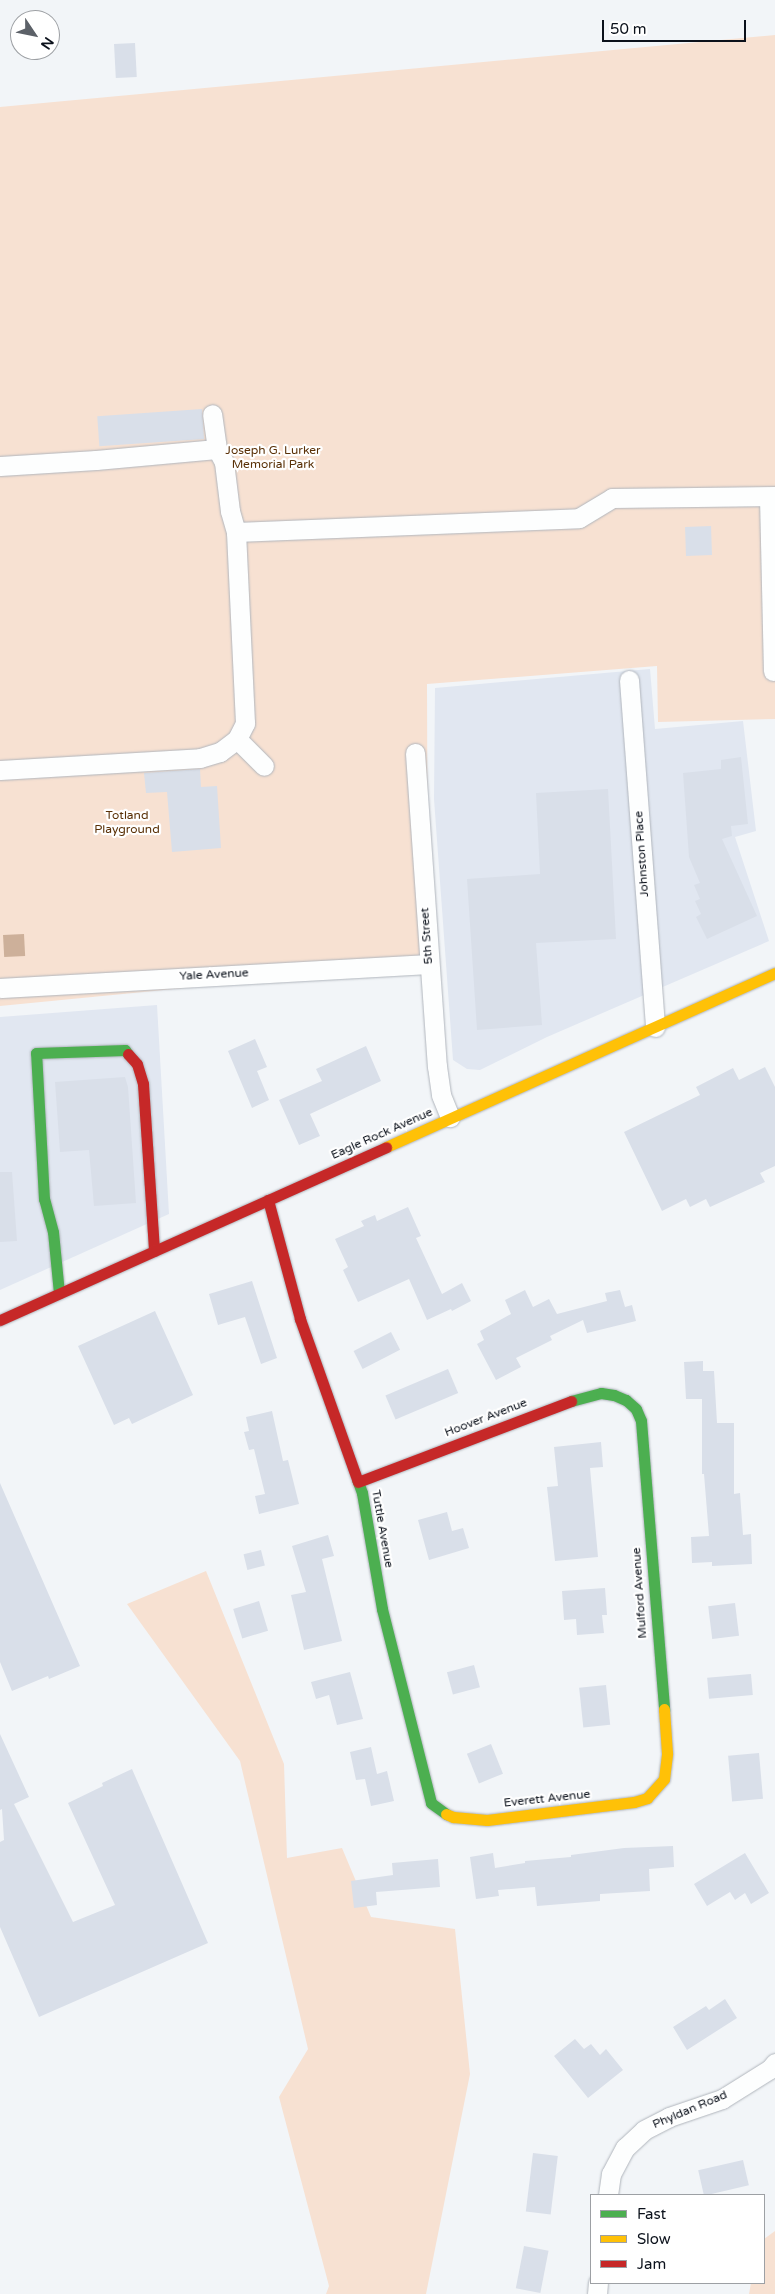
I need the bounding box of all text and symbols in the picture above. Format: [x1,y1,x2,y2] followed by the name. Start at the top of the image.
[10,10,60,60] north arrow
[605,10,749,42] scale bar
[610,20,647,38] text: 50 m
[37,34,57,53] text: N
[225,444,321,472] park label: Joseph G. Lurker Memorial Park
[94,809,160,837] park label: Totland Playground
[632,810,652,898] street label: Johnston Place
[418,907,436,965] street label: 5th Street
[179,966,249,984] street label: Yale Avenue
[329,1105,435,1163] street label: Eagle Rock Avenue
[443,1396,529,1440] street label: Hoover Avenue
[368,1489,396,1569] street label: Tuttle Avenue
[630,1547,650,1639] street label: Mulford Avenue
[503,1787,591,1811] street label: Everett Avenue
[651,2088,729,2132] street label: Phyldan Road
[590,2194,765,2284] legend
[637,2205,666,2223] text: Fast
[637,2230,671,2248] text: Slow
[637,2255,666,2273] text: Jam

